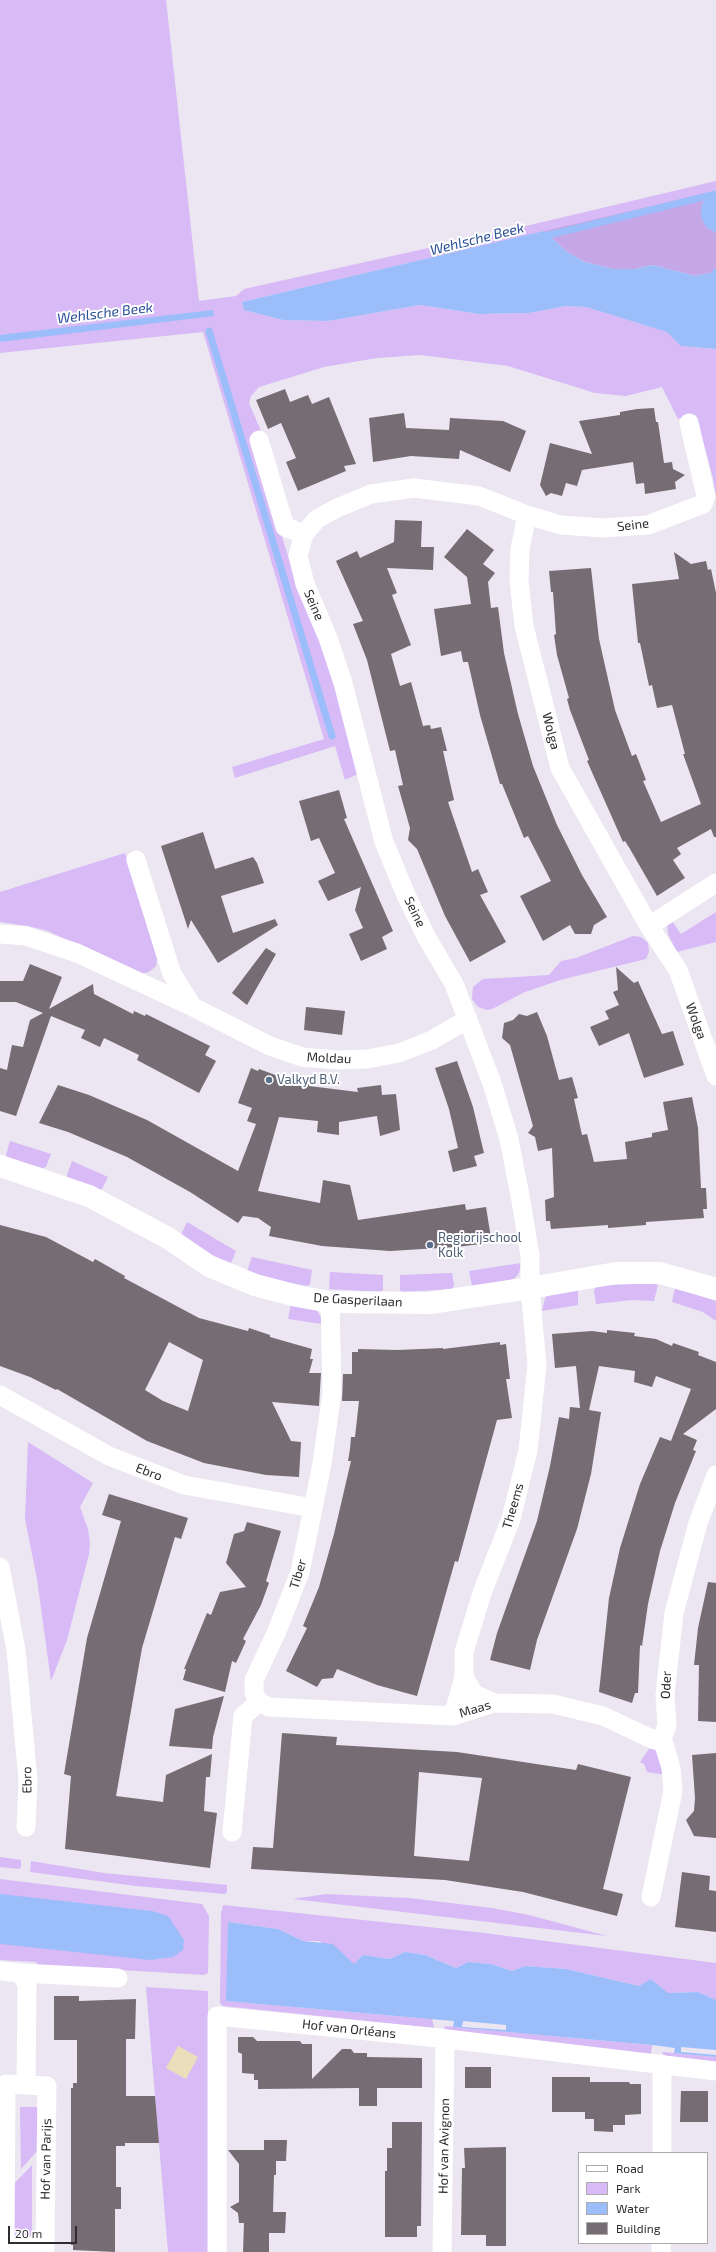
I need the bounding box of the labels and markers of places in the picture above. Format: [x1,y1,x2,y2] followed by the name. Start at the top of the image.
[277,1072,340,1088] place label: Valkyd B.V.
[264,1075,274,1085] marker: Valkyd B.V.
[438,1230,522,1261] place label: Regiorijschool Kolk
[425,1240,435,1250] marker: Regiorijschool Kolk

